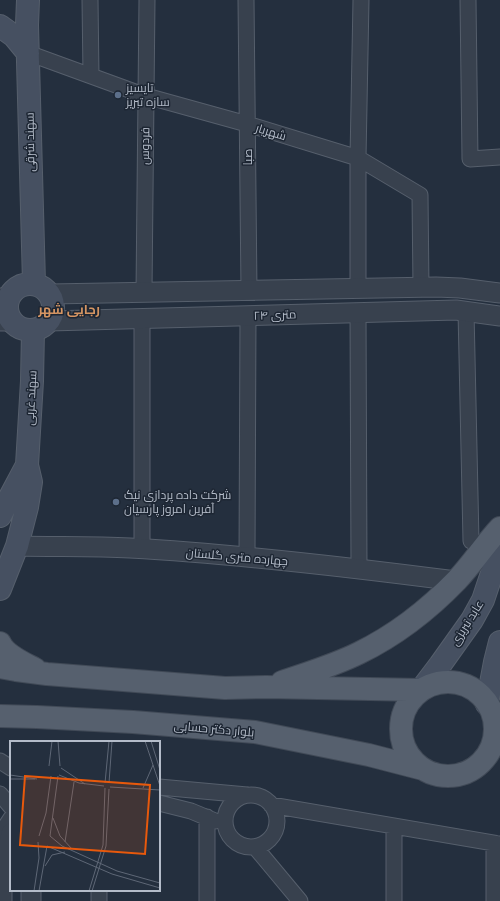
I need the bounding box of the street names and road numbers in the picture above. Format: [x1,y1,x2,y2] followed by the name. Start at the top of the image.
[22,112,38,172] street label: سهند شرقی
[253,120,288,143] street label: شهریار
[138,127,152,165] street label: فردوس
[241,149,255,165] street label: صبا
[253,307,297,323] street label: ۲۴ متری
[23,370,39,426] street label: سهند غربی
[185,546,289,570] street label: چهارده متری گلستان
[448,598,486,648] street label: عابد تبریزی
[173,719,255,739] street label: بلوار دکتر حسابی

